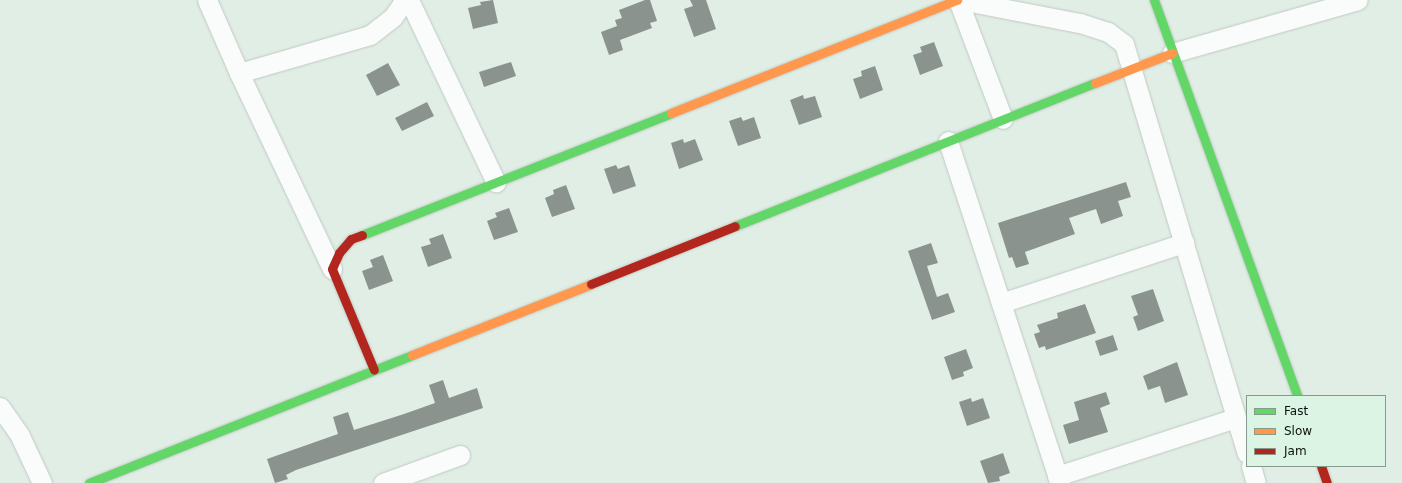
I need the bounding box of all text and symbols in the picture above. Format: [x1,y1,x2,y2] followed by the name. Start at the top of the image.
[1246,395,1386,467] legend
[1284,404,1308,418] text: Fast
[1284,424,1312,438] text: Slow
[1284,444,1307,458] text: Jam

